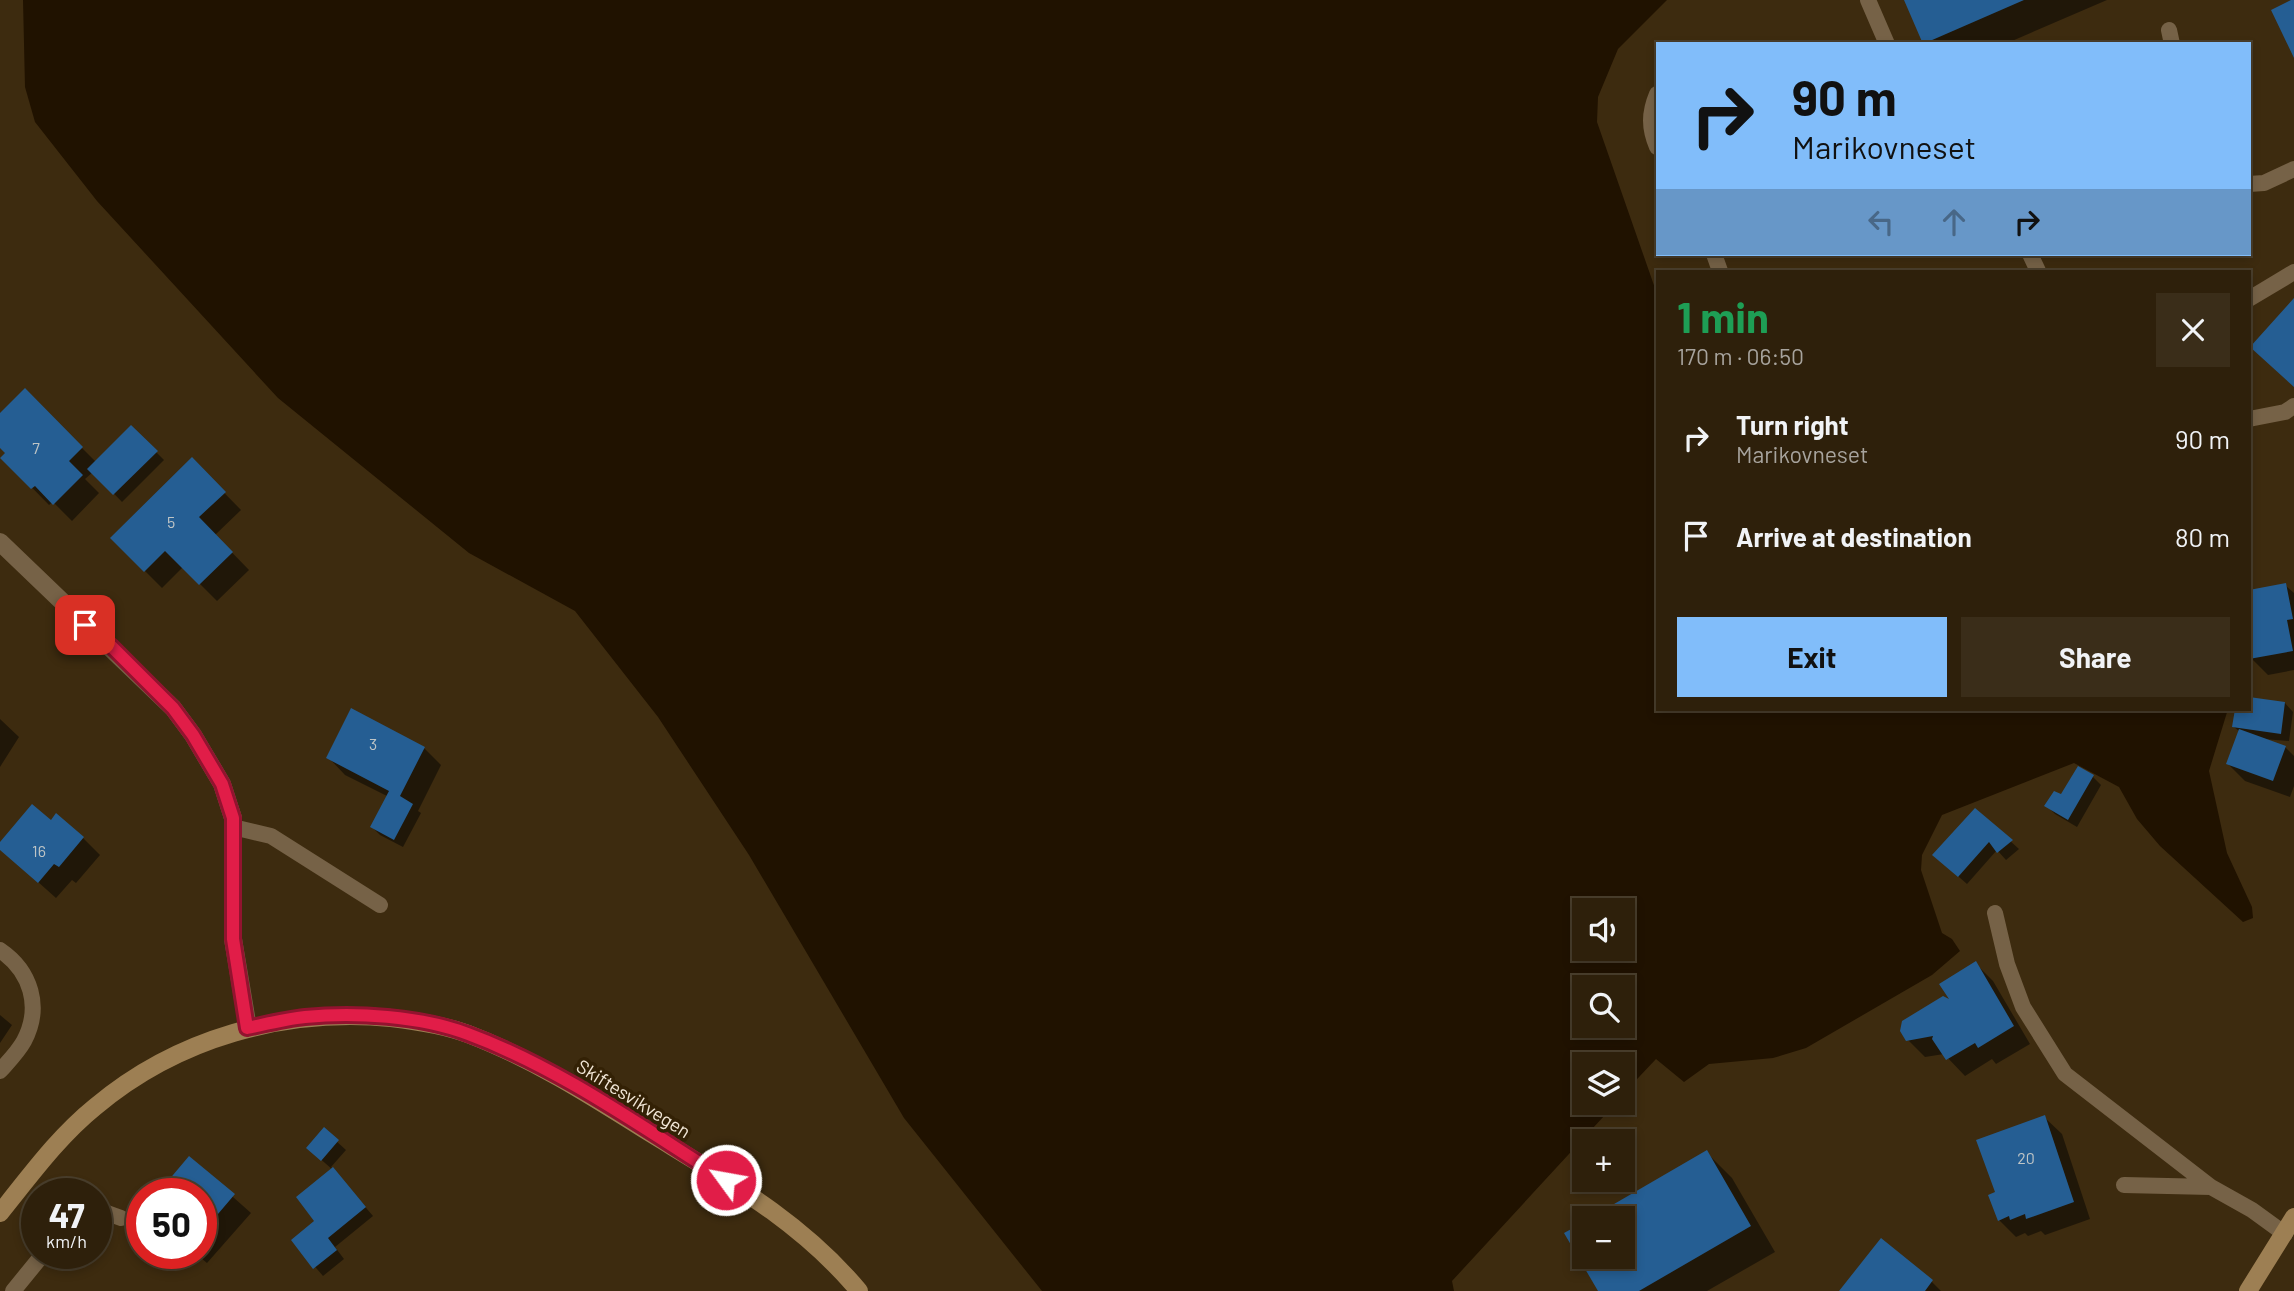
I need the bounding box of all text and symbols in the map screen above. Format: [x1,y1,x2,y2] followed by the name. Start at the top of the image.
[1792,67,1897,126] text: 90 m
[1677,70,1768,161] icon: right
[1792,127,1976,165] text: Marikovneset
[1862,203,1900,241] icon: left
[1935,203,1973,241] icon: ahead
[2008,203,2046,241] icon: right
[1677,291,1769,341] text: 1 min
[2156,293,2230,367] button: close
[1677,342,1804,370] text: 170 m · 06:50
[1736,409,1849,440] text: Turn right
[1677,419,1715,457] icon: right
[2175,423,2230,454] text: 90 m
[32,438,40,457] house number: 7
[1736,440,1868,468] text: Marikovneset
[167,512,175,531] house number: 5
[1677,517,1715,555] icon: arrive
[1736,521,1972,552] text: Arrive at destination
[2175,521,2230,552] text: 80 m
[55,595,115,655] pin
[66,606,104,644] icon: arrive
[1677,617,1947,697] button: Exit
[1961,617,2230,697] button: Share
[369,734,377,753] house number: 3
[32,841,46,860] house number: 16
[1572,898,1635,1269] map controls
[1572,898,1635,961] button: sound
[1572,975,1635,1038] button: search
[1572,1052,1635,1115] button: layers
[573,1054,695,1142] street label: Skiftesvikvegen
[1572,1129,1635,1192] button: +
[689,1143,763,1217] position arrow
[2017,1148,2035,1167] house number: 20
[126,1178,217,1269] speed limit sign: 50
[48,1193,85,1235] text: 47
[1572,1206,1635,1269] button: −
[46,1230,87,1252] text: km/h

